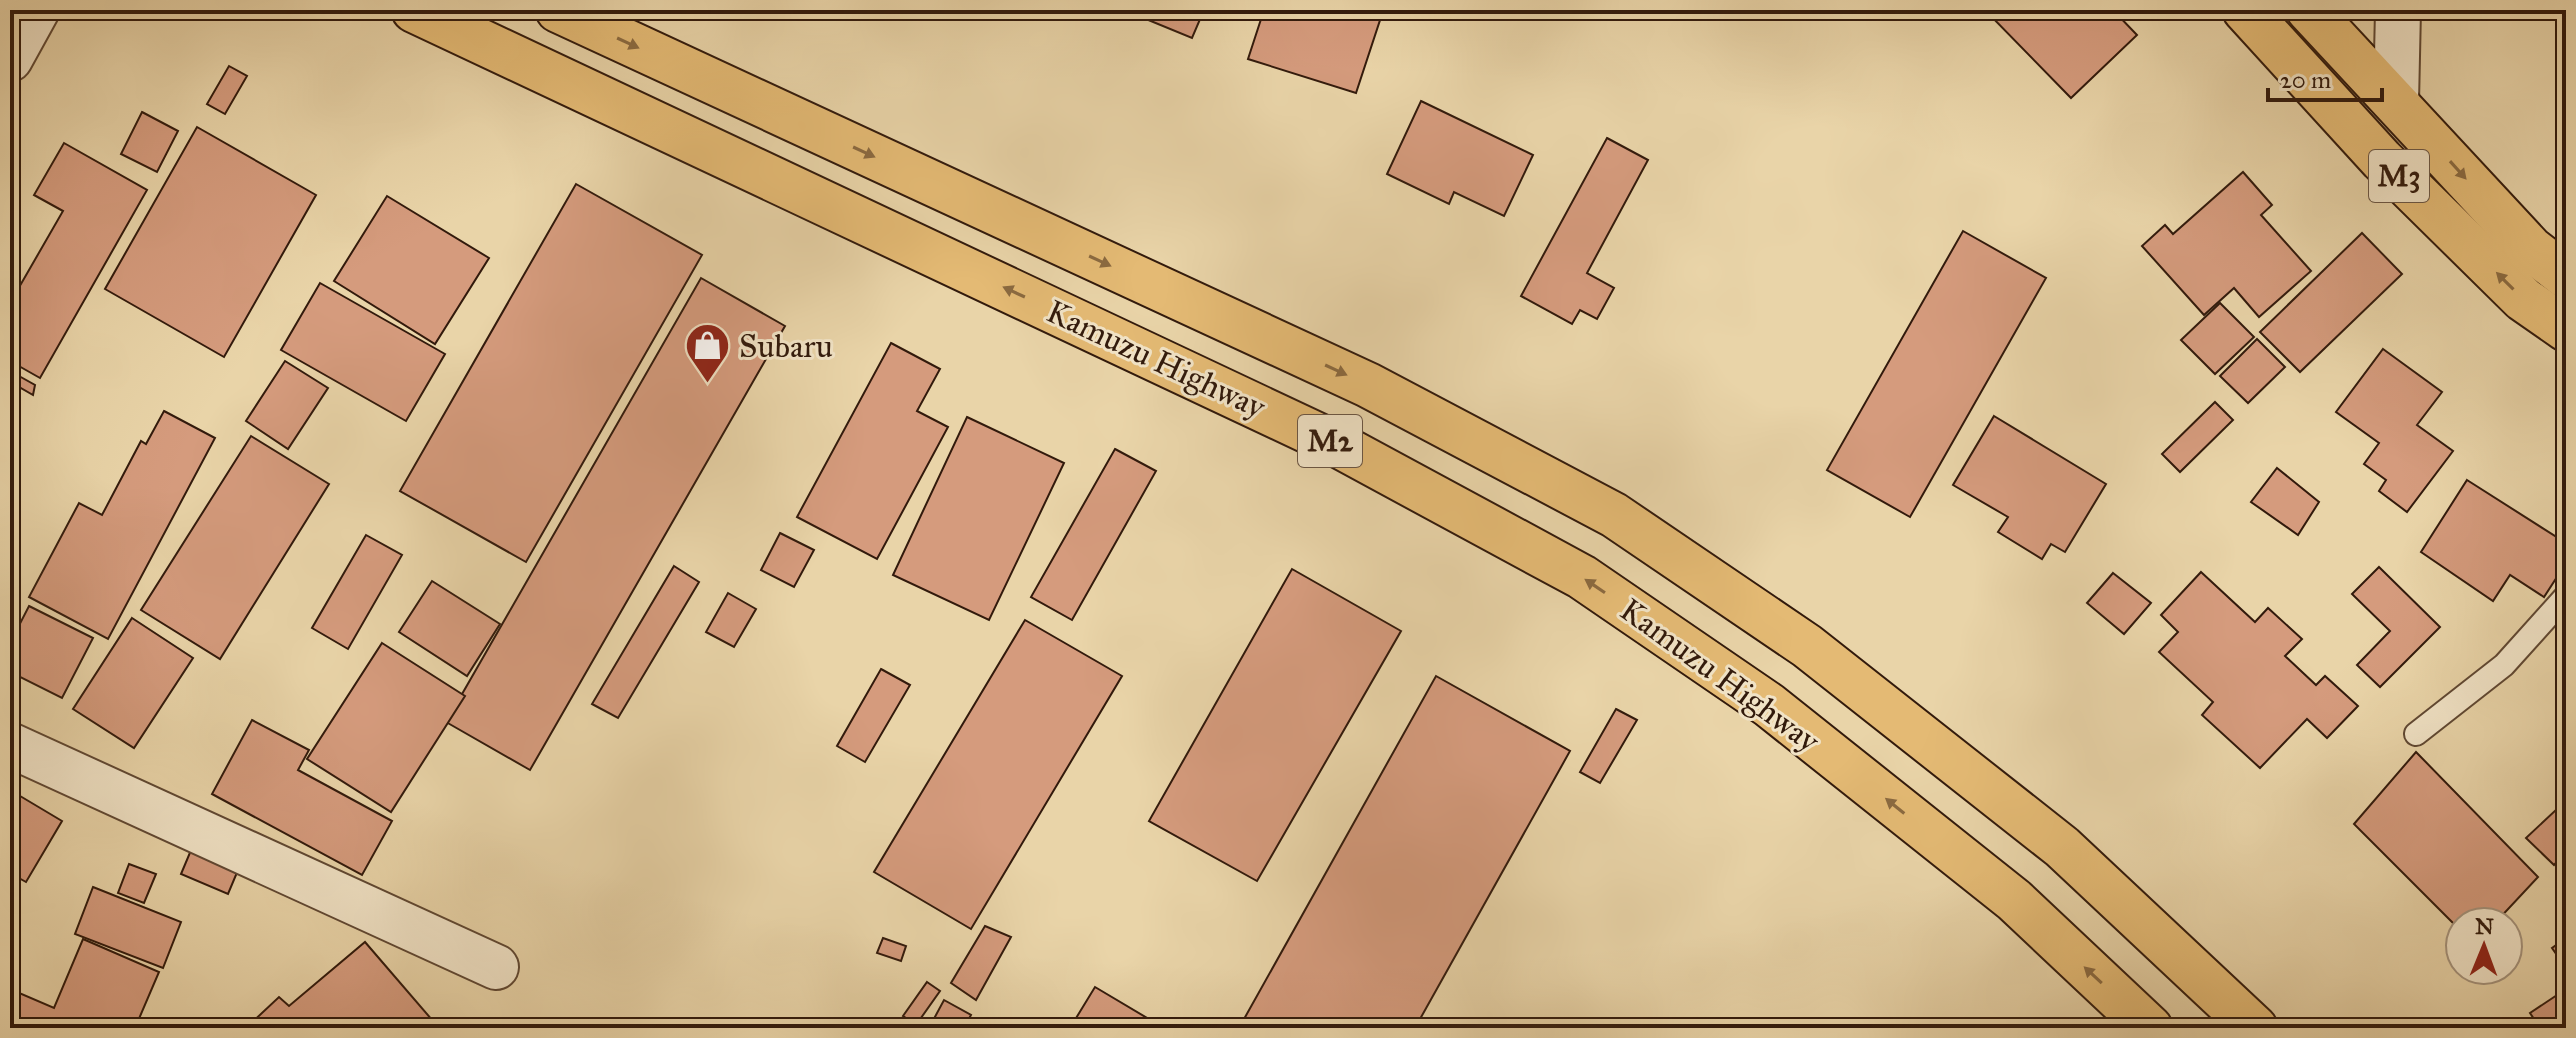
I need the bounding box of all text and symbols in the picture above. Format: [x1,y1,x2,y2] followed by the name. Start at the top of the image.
[617,36,640,50] one-way arrow
[2268,52,2382,102] scale bar
[2280,65,2331,95] text: 20 m
[853,145,876,159] one-way arrow
[2369,150,2429,202] road number: M3
[2448,160,2466,179] one-way arrow
[1089,254,1112,268] one-way arrow
[2496,272,2515,291] one-way arrow
[1002,285,1026,299] one-way arrow
[1040,292,1272,428] street label: Kamuzu Highway
[684,322,732,385] shop icon: Subaru
[739,327,833,366] place label: Subaru
[1325,363,1348,377] one-way arrow
[1298,415,1362,467] road number: M2
[1585,579,1606,594] one-way arrow
[1613,590,1828,761] street label: Kamuzu Highway
[1885,798,1905,815] one-way arrow
[2444,906,2524,986] north arrow
[2475,913,2494,940] text: N
[2084,966,2103,984] one-way arrow

